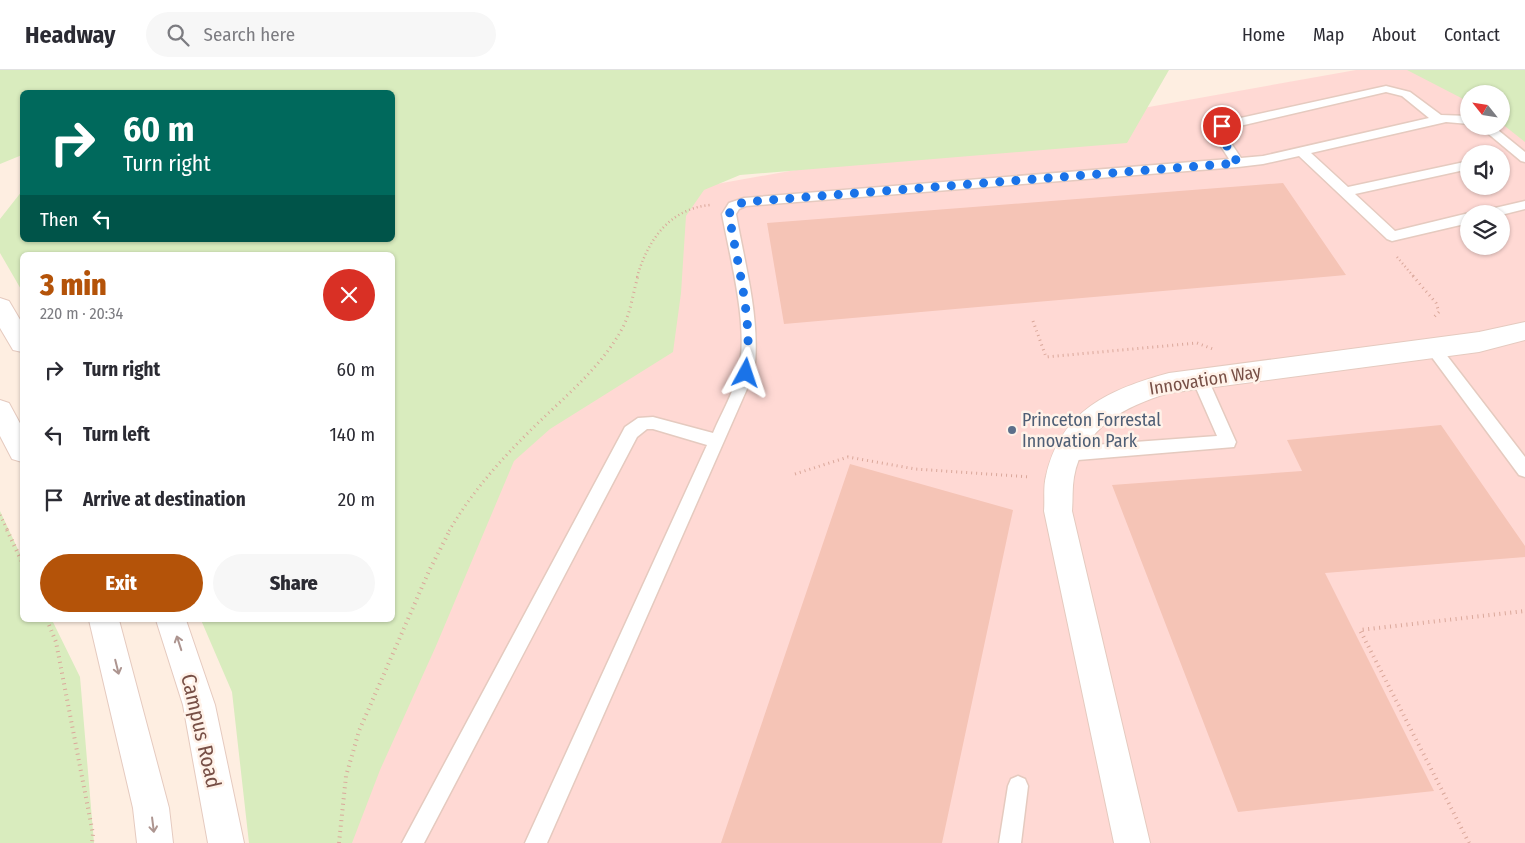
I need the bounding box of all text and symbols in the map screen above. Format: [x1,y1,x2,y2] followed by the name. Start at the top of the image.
[146,12,496,57] search box
[25,21,116,49] text: Headway
[164,21,192,49] icon: search
[204,23,295,46] text: Search here
[1242,24,1285,46] text: Home
[1313,24,1344,46] text: Map
[1372,24,1416,46] text: About
[1444,24,1500,46] text: Contact
[1460,85,1510,135] north arrow
[1460,85,1510,255] map controls
[1201,105,1243,147] pin
[123,108,194,150] text: 60 m
[40,110,105,175] icon: right
[1208,112,1236,140] icon: arrive
[1460,145,1510,195] button: sound
[123,150,211,177] text: Turn right
[88,205,116,233] icon: left
[1460,205,1510,255] button: layers
[40,208,78,231] text: Then
[40,267,107,303] text: 3 min
[323,269,375,321] button: close
[40,304,123,323] text: 220 m · 20:34
[719,346,771,398] position arrow
[40,356,68,384] icon: right
[83,358,160,381] text: Turn right
[337,358,375,381] text: 60 m
[1148,360,1262,400] street label: Innovation Way
[1022,409,1161,452] place label: Princeton Forrestal Innovation Park
[40,421,68,449] icon: left
[83,423,150,446] text: Turn left
[329,423,375,446] text: 140 m
[1006,424,1018,436] marker: Princeton Forrestal Innovation Park
[40,486,68,514] icon: arrive
[83,488,246,511] text: Arrive at destination
[338,488,375,511] text: 20 m
[40,554,203,612] button: Exit
[213,554,375,612] button: Share
[173,635,183,651] one-way arrow
[113,658,122,674] one-way arrow
[175,671,227,791] street label: Campus Road
[148,817,158,833] one-way arrow

